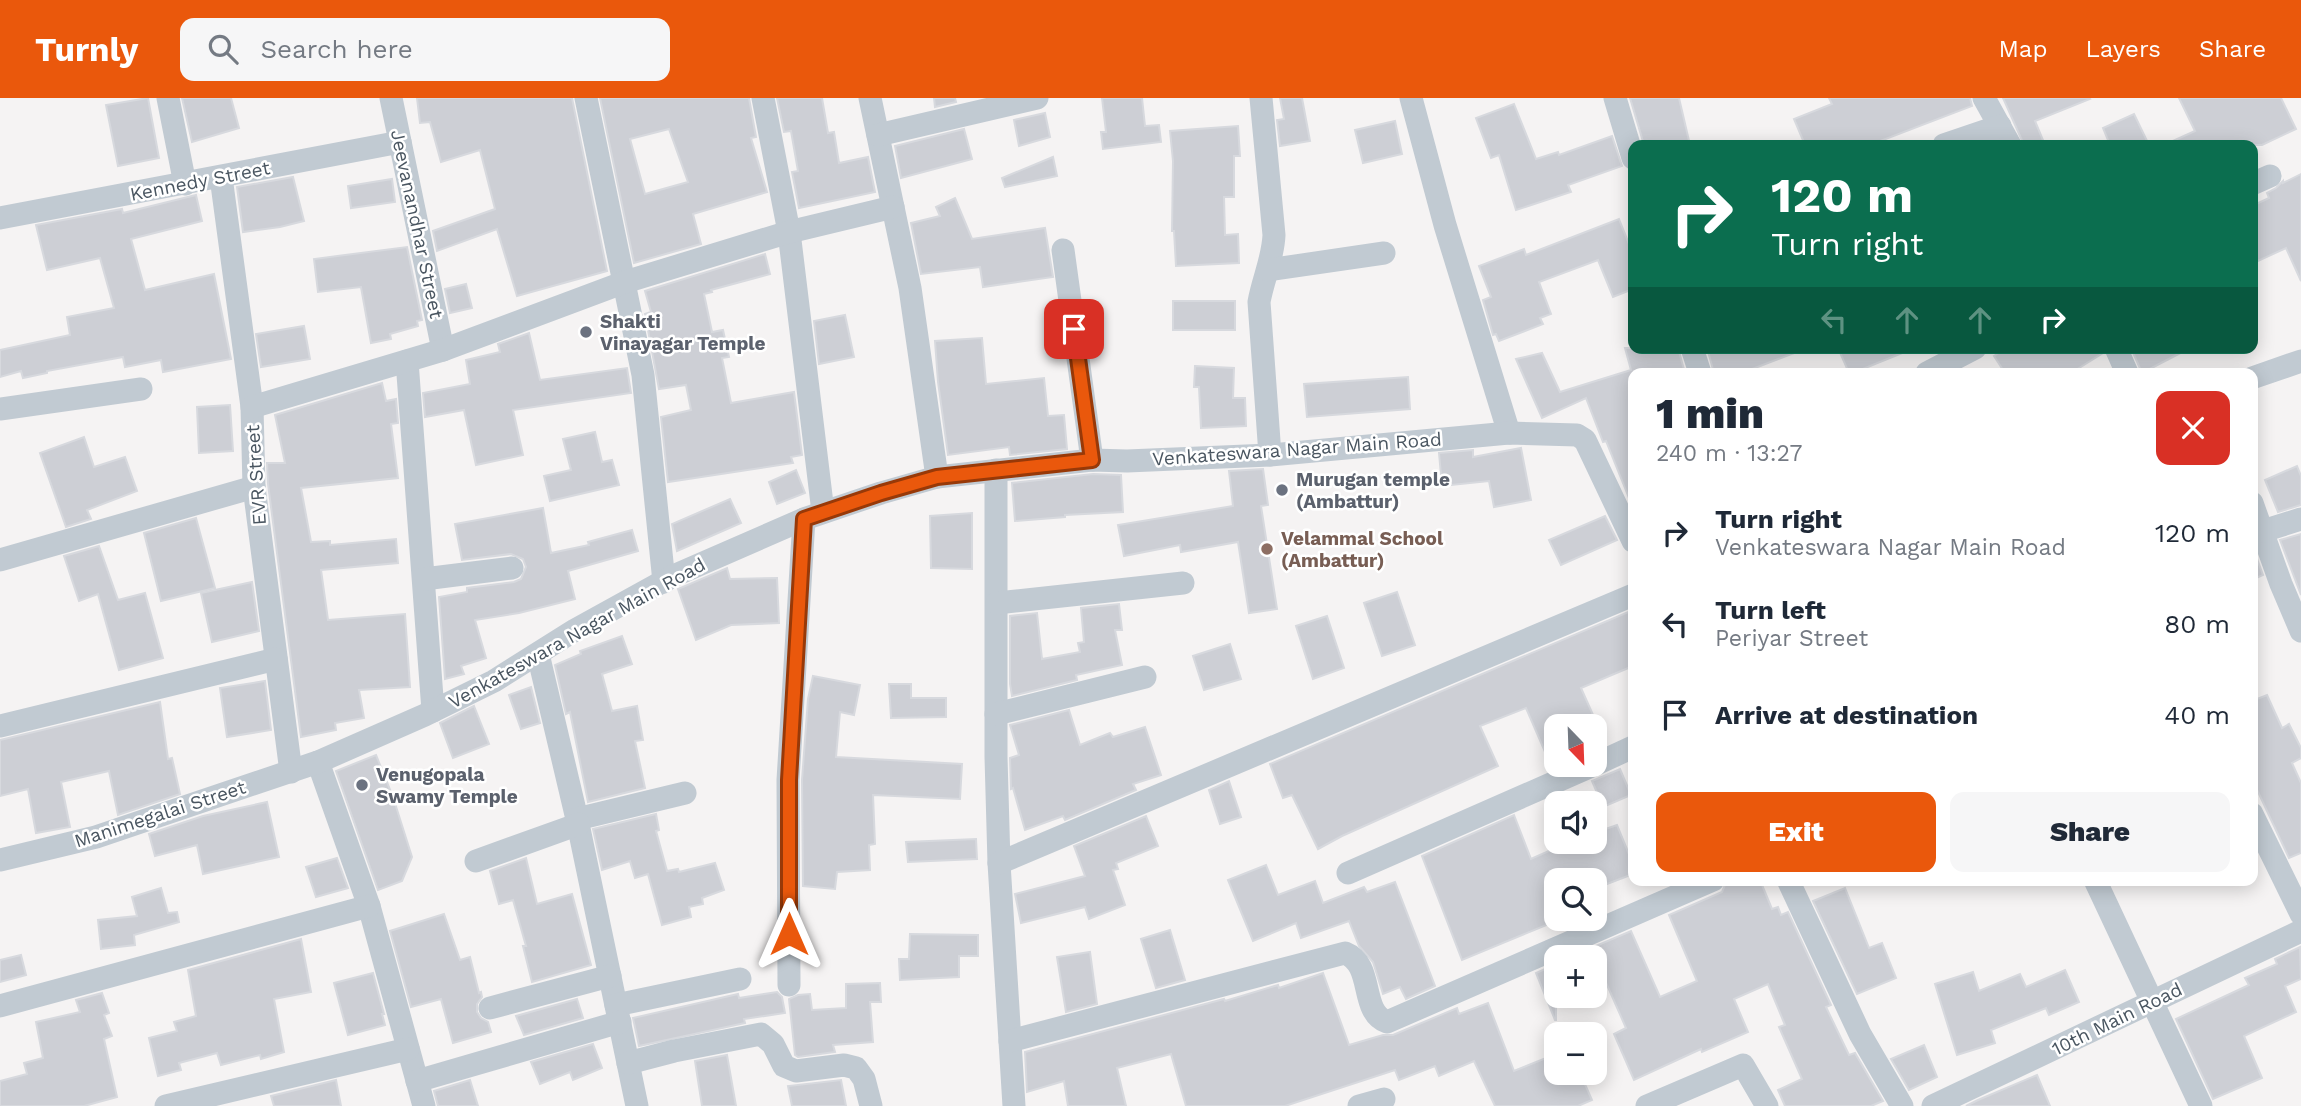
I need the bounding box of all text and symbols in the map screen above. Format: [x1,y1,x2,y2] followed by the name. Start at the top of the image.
[180,18,670,81] search box
[35,30,138,69] text: Turnly
[204,30,242,68] icon: search
[260,34,413,64] text: Search here
[1999,35,2047,63] text: Map
[2085,35,2161,63] text: Layers
[2199,35,2266,63] text: Share
[386,128,448,320] street label: Jeevanandhar Street
[128,156,272,206] street label: Kennedy Street
[1771,166,1913,224] text: 120 m
[1656,168,1747,259] icon: right
[1771,225,1923,263] text: Turn right
[1044,299,1104,359] pin
[1815,301,1853,339] icon: left
[1888,301,1926,339] icon: ahead
[1961,301,1999,339] icon: ahead
[2034,301,2072,339] icon: right
[600,310,766,355] place label: Shakti Vinayagar Temple
[1055,310,1093,348] icon: arrive
[578,324,594,340] marker: Shakti Vinayagar Temple
[1656,389,1764,438] text: 1 min
[2156,391,2230,465] button: close
[241,424,271,526] street label: EVR Street
[1152,427,1442,471] street label: Venkateswara Nagar Main Road
[1656,440,1802,467] text: 240 m · 13:27
[1296,468,1450,513] place label: Murugan temple (Ambattur)
[1274,482,1290,498] marker: Murugan temple (Ambattur)
[1715,504,1842,534] text: Turn right
[1656,514,1694,552] icon: right
[2155,518,2230,548] text: 120 m
[1281,527,1444,572] place label: Velammal School (Ambattur)
[1715,534,2066,561] text: Venkateswara Nagar Main Road
[1259,541,1275,557] marker: Velammal School (Ambattur)
[445,553,709,713] street label: Venkateswara Nagar Main Road
[1715,595,1826,625] text: Turn left
[1656,605,1694,643] icon: left
[2164,609,2230,639] text: 80 m
[1715,625,1868,652] text: Periyar Street
[1656,696,1694,734] icon: arrive
[1715,700,1978,730] text: Arrive at destination
[2164,700,2230,730] text: 40 m
[1544,714,1606,777] north arrow
[1544,714,1607,1085] map controls
[376,763,518,808] place label: Venugopala Swamy Temple
[71,775,249,853] street label: Manimegalai Street
[354,777,370,793] marker: Venugopala Swamy Temple
[1544,791,1607,854] button: sound
[1656,792,1936,872] button: Exit
[1950,792,2230,872] button: Share
[1544,868,1607,931] button: search
[752,897,826,971] position arrow
[1544,945,1607,1008] button: +
[2048,978,2186,1060] street label: 10th Main Road
[1544,1022,1607,1085] button: −

